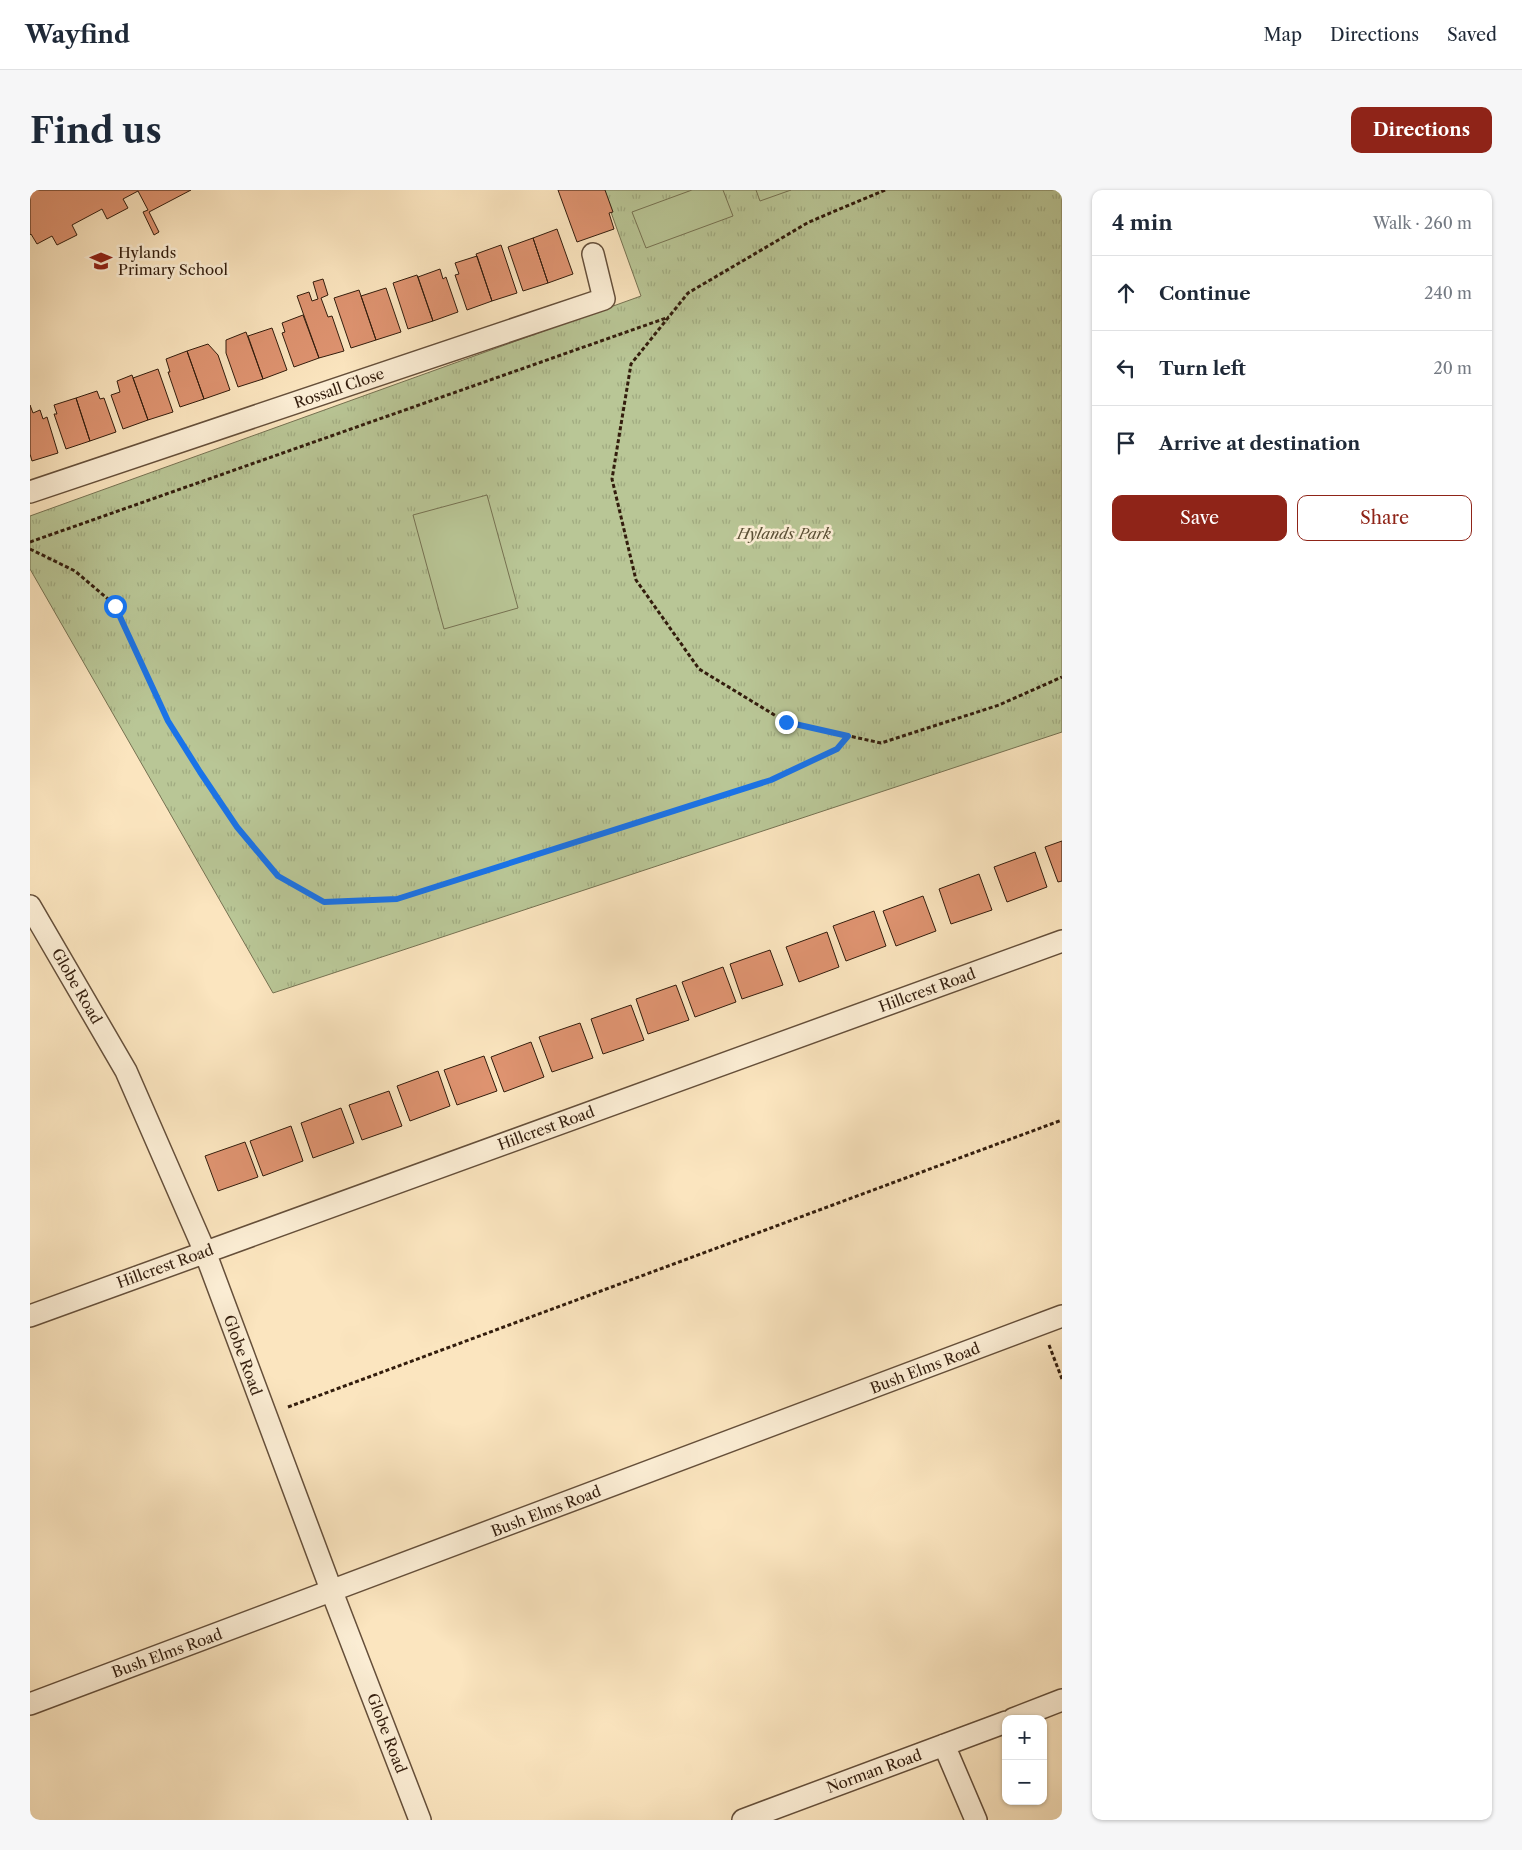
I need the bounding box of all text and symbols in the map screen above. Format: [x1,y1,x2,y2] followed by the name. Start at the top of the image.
[25,20,130,49] text: Wayfind
[1263,24,1302,46] text: Map
[1330,24,1419,46] text: Directions
[1447,24,1497,46] text: Saved
[1351,107,1492,153] button: Directions
[30,109,162,152] text: Find us
[1112,210,1173,235] text: 4 min
[1373,213,1472,233] text: Walk · 260 m
[118,243,229,279] place label: Hylands Primary School
[88,248,114,274] school or university icon: Hylands Primary School
[1112,279,1140,307] icon: ahead
[1159,282,1251,305] text: Continue
[1424,283,1472,303] text: 240 m
[1112,354,1140,382] icon: left
[1159,357,1246,380] text: Turn left
[1433,358,1472,378] text: 20 m
[291,364,387,412] street label: Rossall Close
[1112,429,1140,457] icon: arrive
[1159,432,1360,455] text: Arrive at destination
[1112,495,1287,541] button: Save
[1297,495,1472,541] button: Share
[736,524,831,543] park label: Hylands Park
[104,595,127,618] route start
[775,711,798,734] route end
[48,945,106,1027] street label: Globe Road
[876,964,978,1016] street label: Hillcrest Road
[495,1102,597,1154] street label: Hillcrest Road
[114,1240,216,1292] street label: Hillcrest Road
[220,1312,266,1398] street label: Globe Road
[867,1338,983,1398] street label: Bush Elms Road
[488,1481,604,1541] street label: Bush Elms Road
[109,1624,225,1682] street label: Bush Elms Road
[363,1690,411,1776] street label: Globe Road
[1002,1715,1047,1805] map controls
[1002,1715,1047,1760] button: +
[824,1745,924,1797] street label: Norman Road
[1002,1760,1047,1805] button: −

